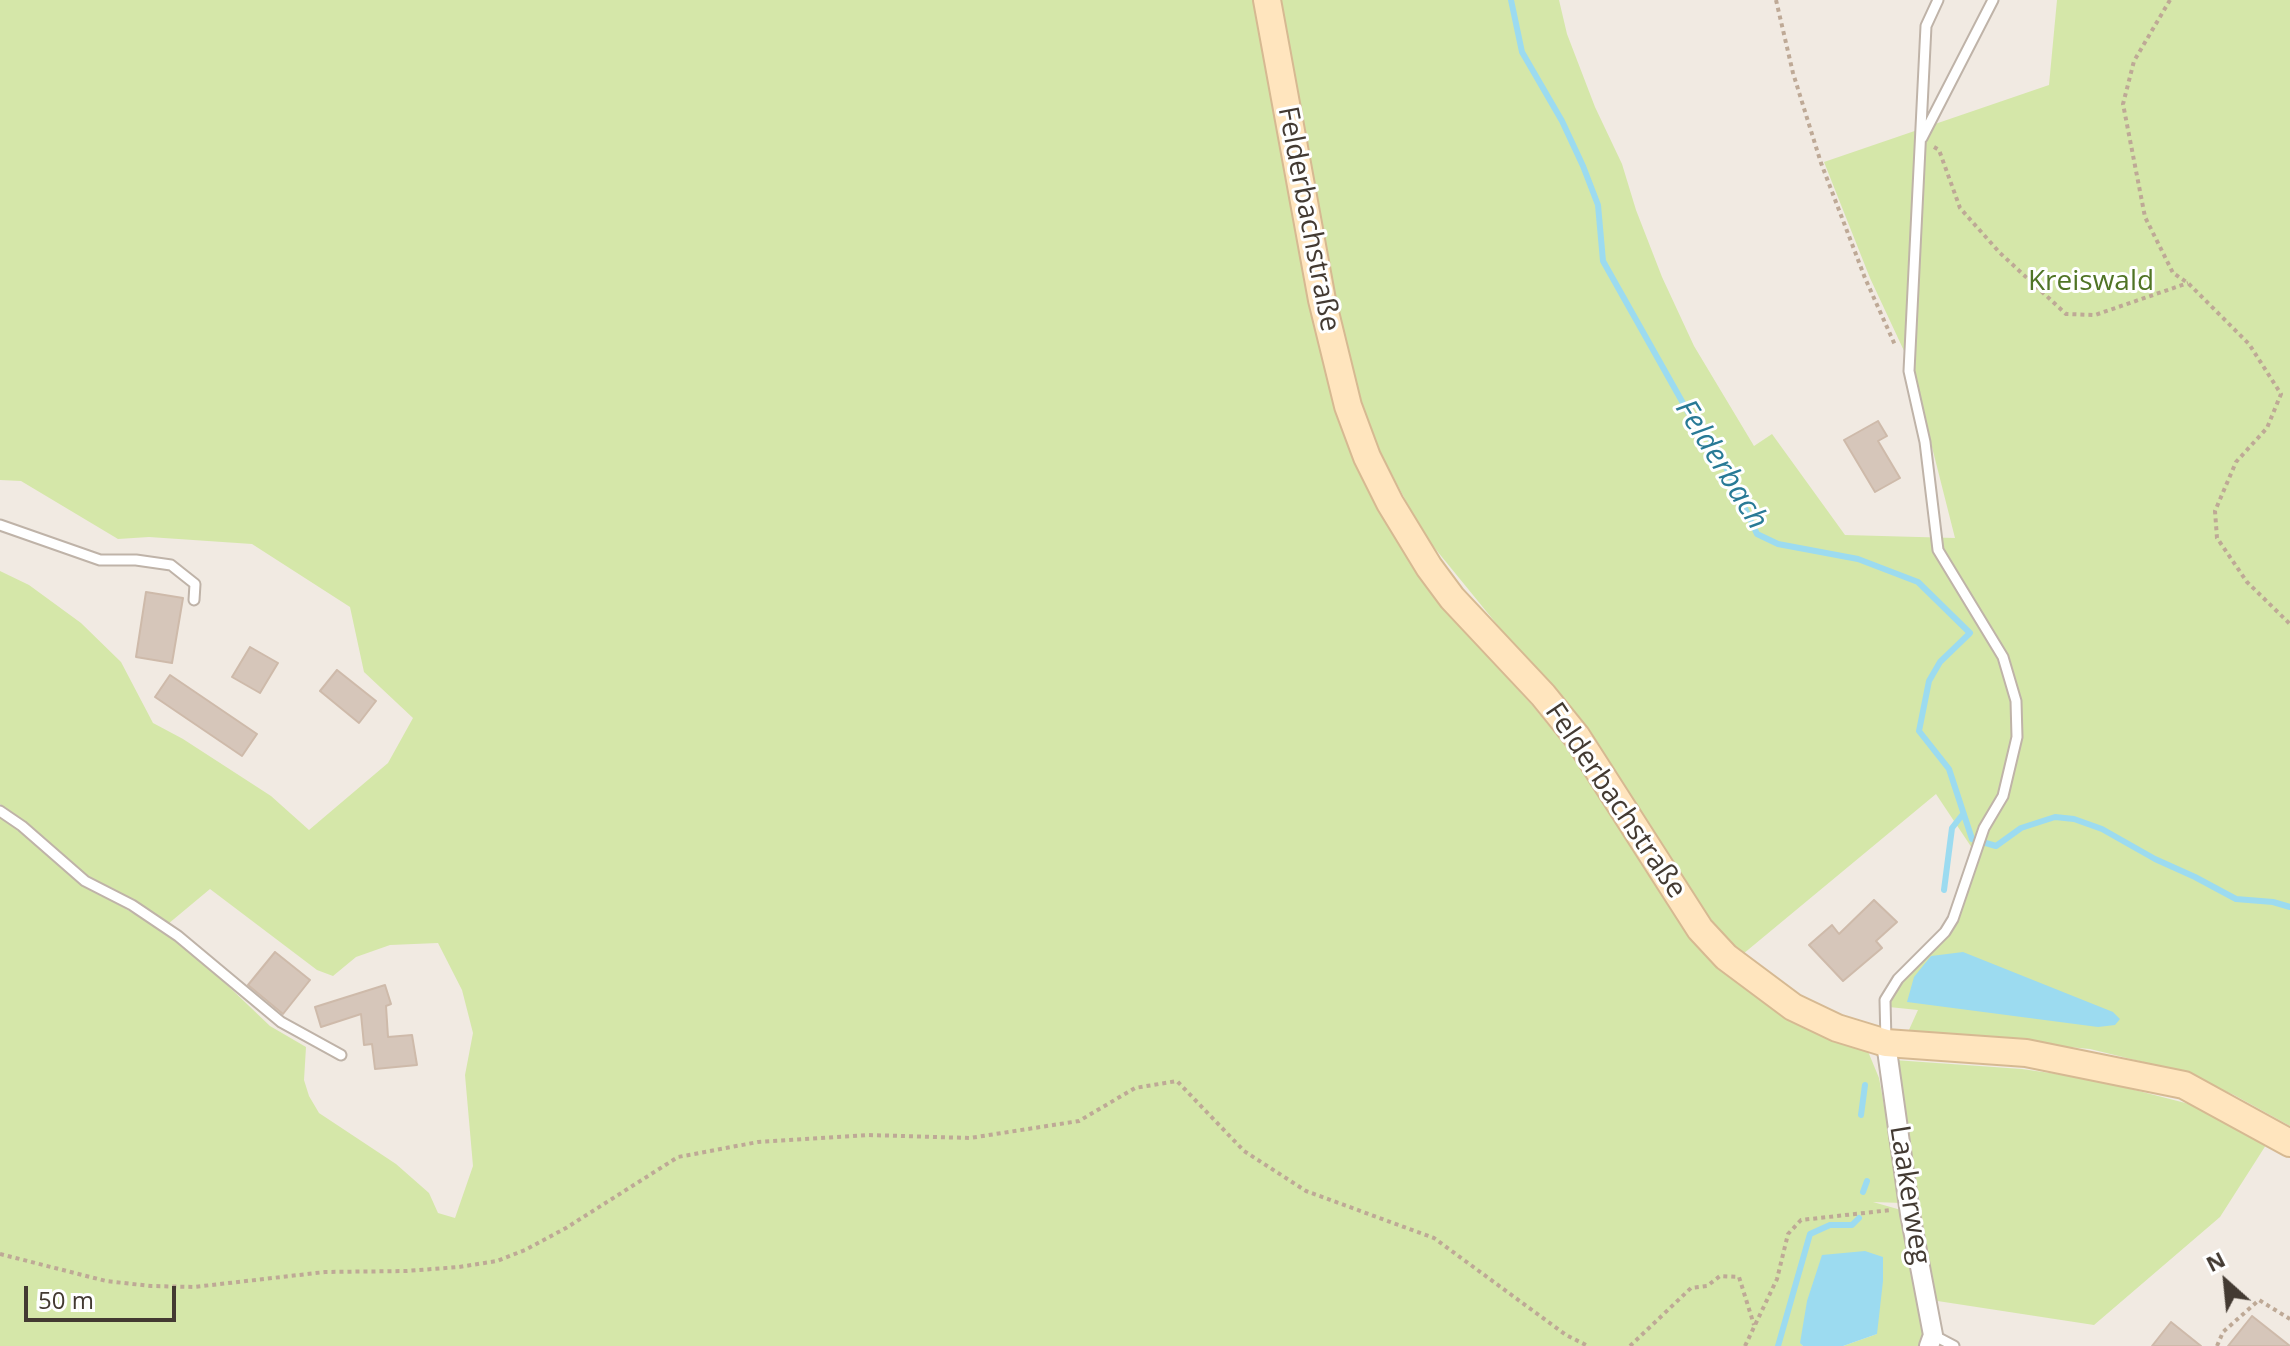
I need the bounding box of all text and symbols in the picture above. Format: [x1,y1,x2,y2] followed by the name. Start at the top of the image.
[1270,104,1346,334] street label: Felderbachstraße
[2028,265,2154,299] park label: Kreiswald
[1667,393,1775,537] water label: Felderbach
[1537,697,1693,905] street label: Felderbachstraße
[1881,1123,1937,1267] street label: Laakerweg
[2186,1242,2266,1322] north arrow
[2200,1243,2230,1278] text: N
[28,1270,180,1320] scale bar
[38,1283,94,1316] text: 50 m

